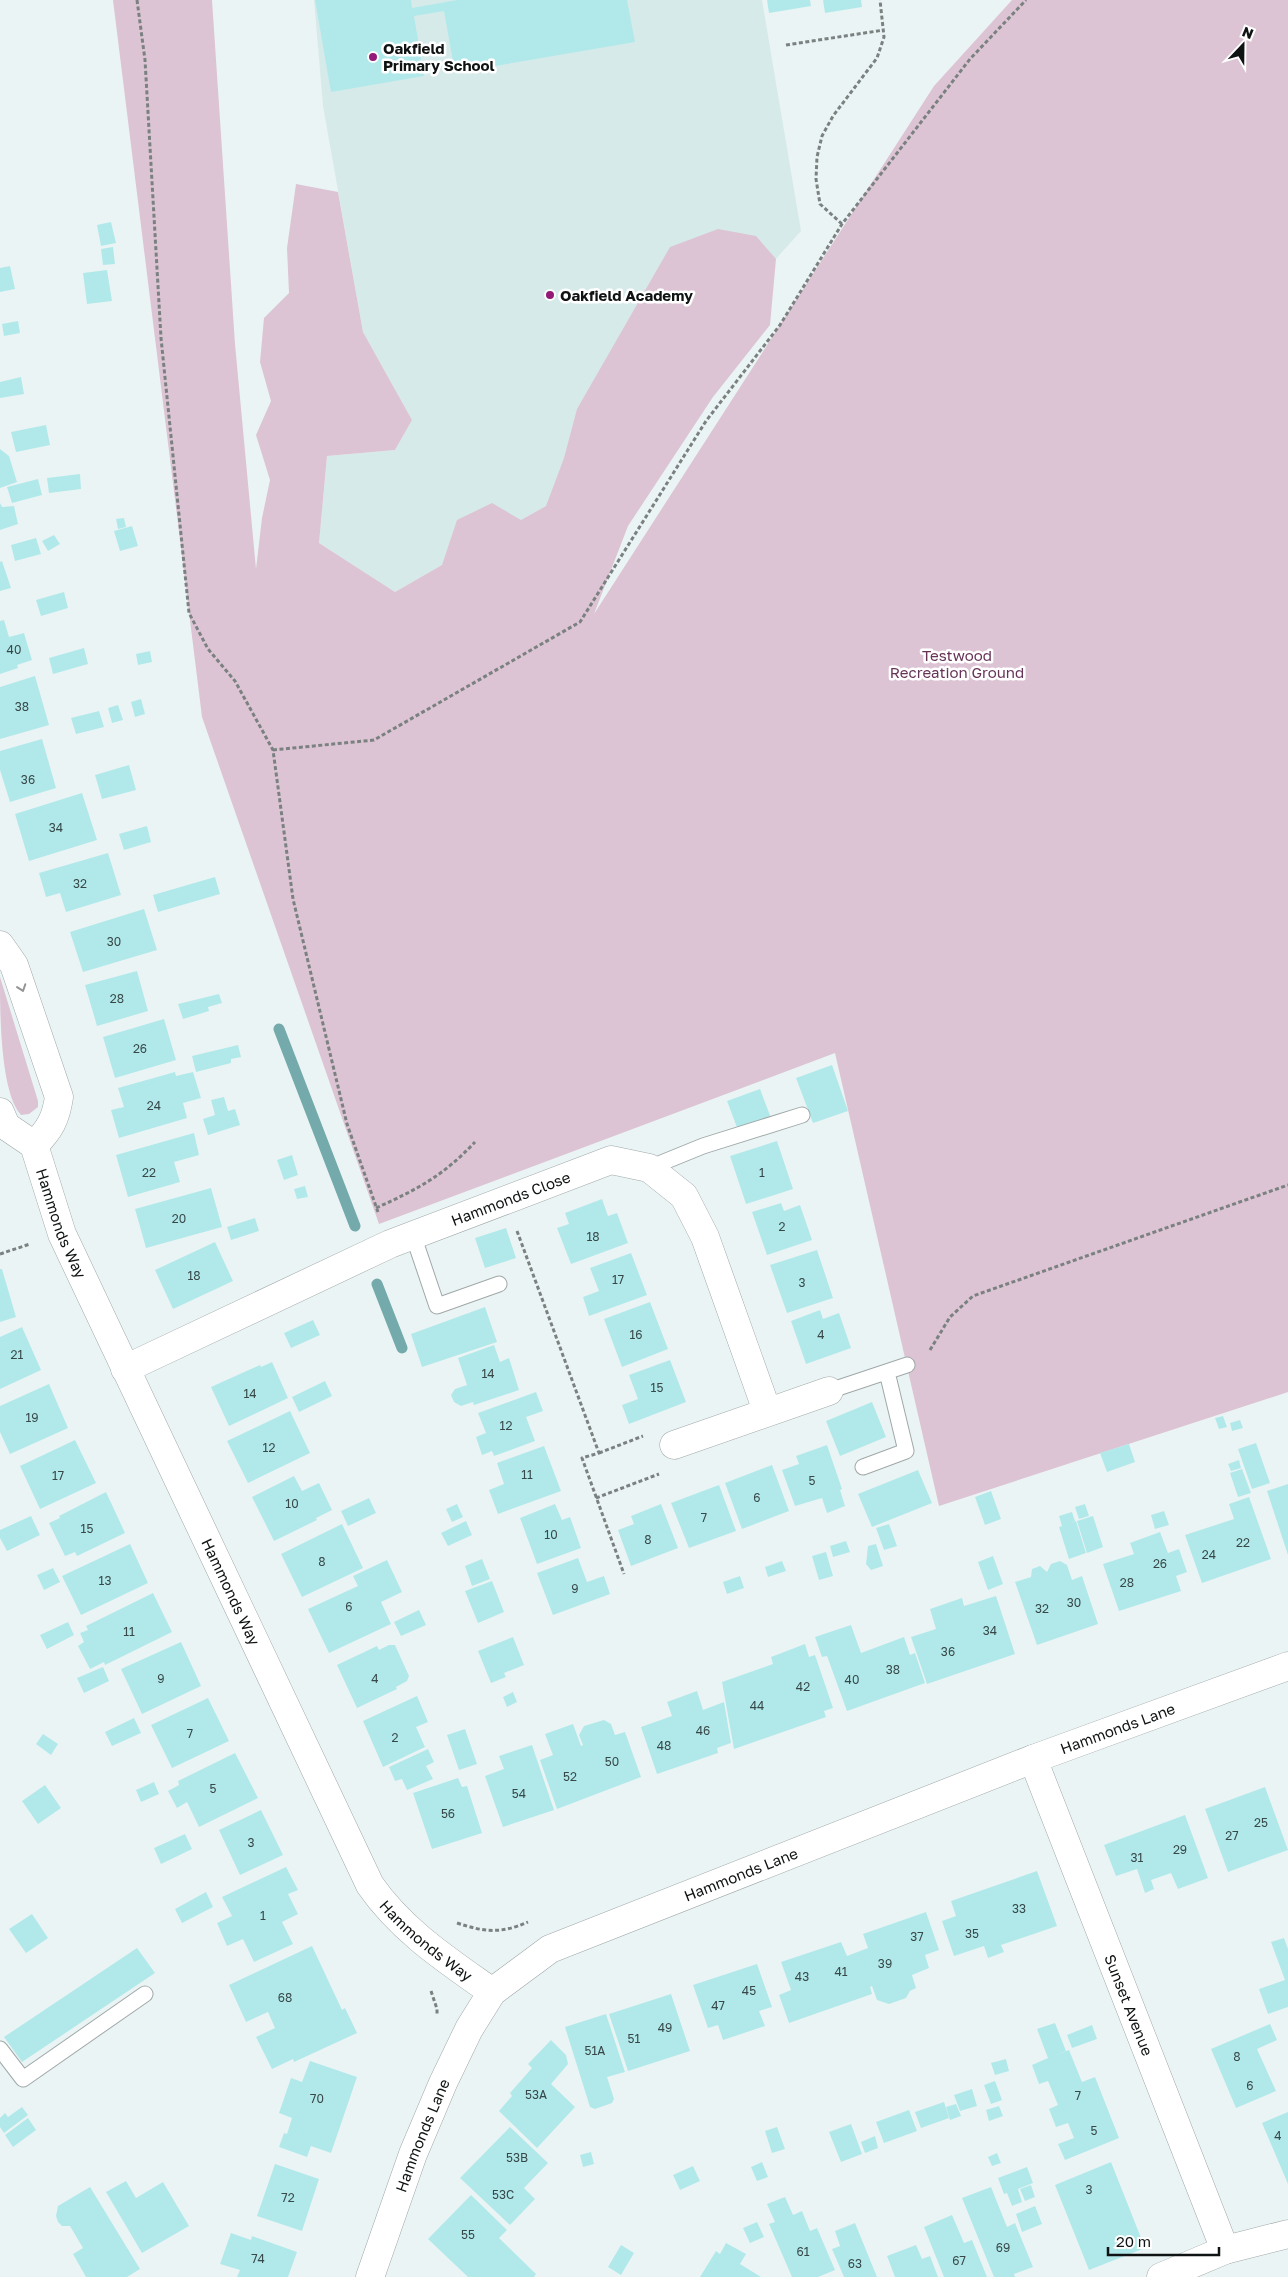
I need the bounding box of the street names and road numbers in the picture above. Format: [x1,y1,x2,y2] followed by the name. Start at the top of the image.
[33,1166,91,1281] street label: Hammonds Way
[448,1167,573,1229] street label: Hammonds Close
[198,1535,264,1648] street label: Hammonds Way
[1058,1699,1178,1757] street label: Hammonds Lane
[681,1843,800,1904] street label: Hammonds Lane
[376,1896,477,1985] street label: Hammonds Way
[1101,1952,1157,2058] street label: Sunset Avenue
[391,2076,453,2194] street label: Hammonds Lane

